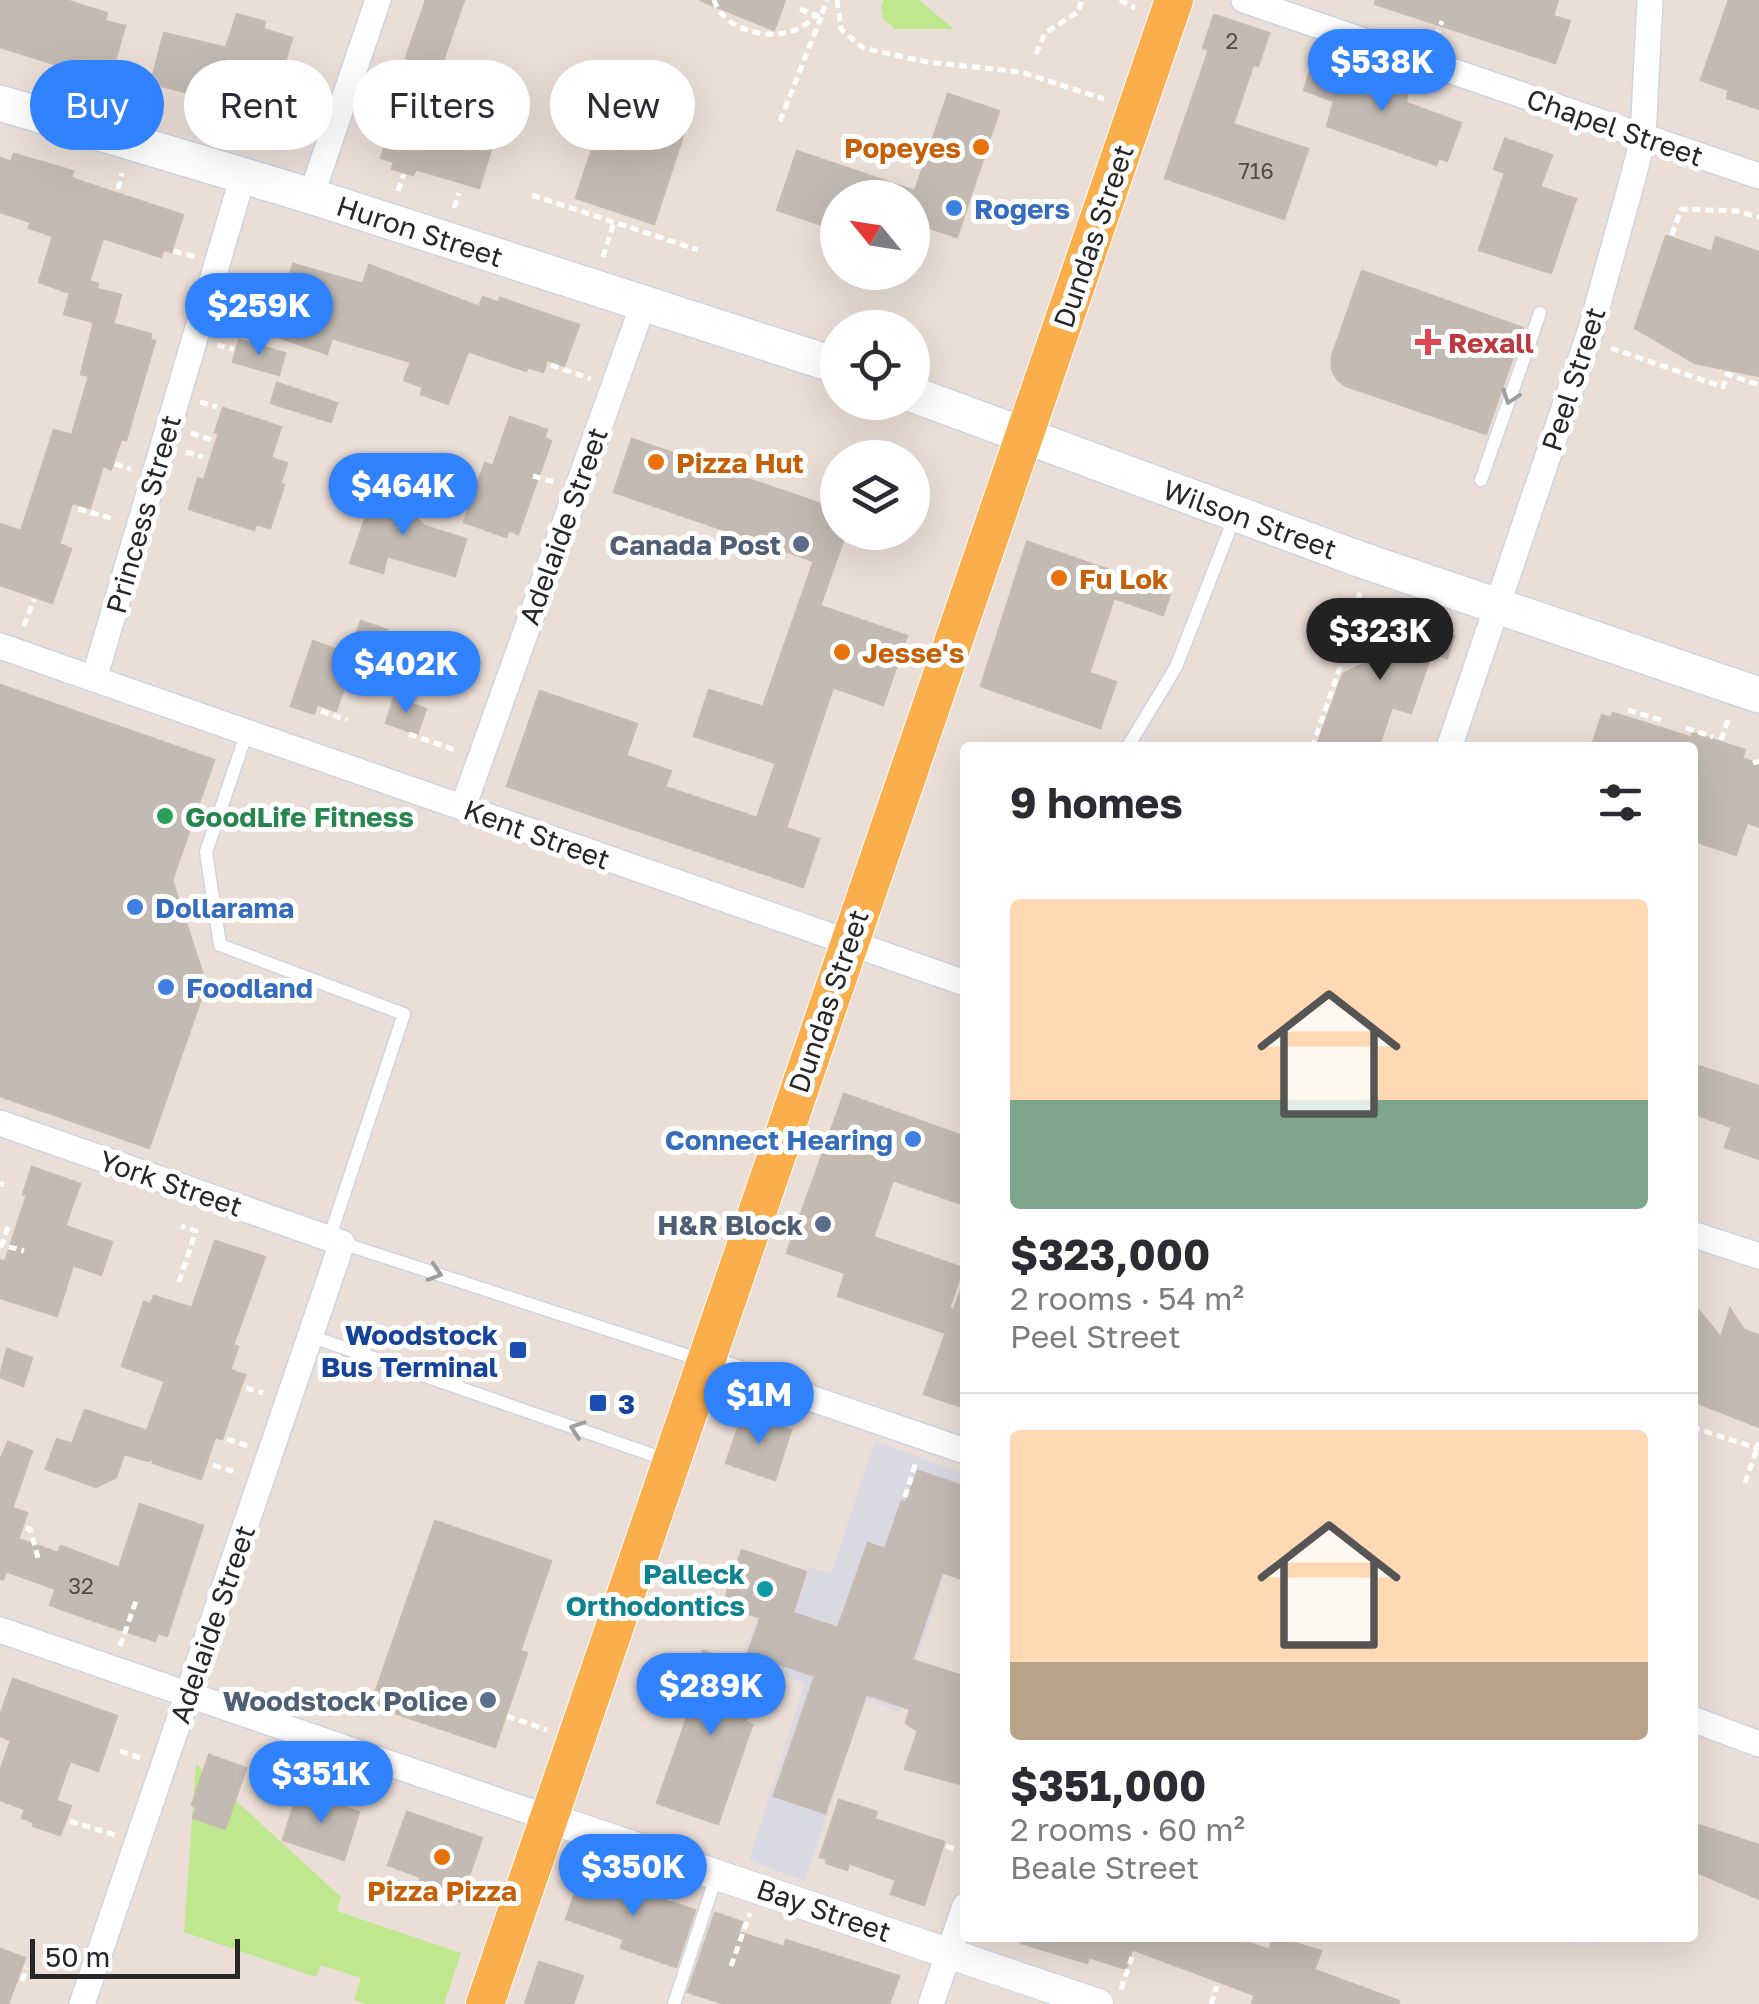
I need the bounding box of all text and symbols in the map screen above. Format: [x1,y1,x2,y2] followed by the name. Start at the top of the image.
[1226,27,1238,54] house number: 2
[1312,29,1452,114] pin: $538K
[1330,42,1434,80] text: $538K
[30,60,164,150] chip: Buy
[184,60,333,150] chip: Rent
[353,60,530,150] chip: Filters
[550,60,695,150] chip: New
[1522,81,1708,173] street label: Chapel Street
[844,131,961,164] place label: Popeyes
[970,136,992,158] marker: Popeyes
[1046,140,1140,332] street label: Dundas Street
[1238,157,1274,184] house number: 716
[820,180,930,290] north arrow
[820,180,930,550] map controls
[333,189,507,273] street label: Huron Street
[974,192,1070,225] place label: Rogers
[943,197,965,219] marker: Rogers
[189,273,329,358] pin: $259K
[207,286,311,324] text: $259K
[1534,303,1612,455] street label: Peel Street
[820,310,930,420] button: locate
[1448,326,1534,359] place label: Rexall
[1417,331,1439,353] marker: Rexall
[1502,387,1522,404] one-way arrow
[99,411,187,617] street label: Princess Street
[512,423,614,629] street label: Adelaide Street
[820,440,930,550] button: layers
[676,446,804,479] place label: Pizza Hut
[645,451,667,473] marker: Pizza Hut
[333,453,473,538] pin: $464K
[351,466,455,504] text: $464K
[1159,472,1341,566] street label: Wilson Street
[609,528,781,561] place label: Canada Post
[790,533,812,555] marker: Canada Post
[1079,562,1168,595] place label: Fu Lok
[1048,567,1070,589] marker: Fu Lok
[1310,598,1450,683] pin: $323K
[1328,611,1432,649] text: $323K
[336,631,476,716] pin: $402K
[862,636,965,669] place label: Jesse's
[831,641,853,663] marker: Jesse's
[354,644,458,682] text: $402K
[1593,775,1648,830] icon: filters
[1010,777,1183,827] text: 9 homes
[459,792,615,876] street label: Kent Street
[185,800,414,833] place label: GoodLife Fitness
[154,805,176,827] marker: GoodLife Fitness
[155,891,294,924] place label: Dollarama
[124,896,146,918] marker: Dollarama
[781,905,875,1097] street label: Dundas Street
[1239,964,1419,1144] icon: home
[186,971,313,1004] place label: Foodland
[155,976,177,998] marker: Foodland
[665,1123,893,1156] place label: Connect Hearing
[902,1128,924,1150] marker: Connect Hearing
[95,1143,247,1223] street label: York Street
[657,1208,803,1241] place label: H&R Block
[812,1213,834,1235] marker: H&R Block
[1010,1229,1210,1279] text: $323,000
[425,1262,442,1282] one-way arrow
[1010,1279,1244,1317] text: 2 rooms · 54 m²
[1010,1317,1181,1355] text: Peel Street
[321,1318,498,1383] place label: Woodstock Bus Terminal
[507,1339,529,1361] marker: Woodstock Bus Terminal
[711,1362,807,1447] pin: $1M
[726,1375,792,1413] text: $1M
[618,1387,635,1420] place label: 3
[587,1392,609,1414] marker: 3
[570,1420,587,1440] one-way arrow
[1239,1495,1419,1675] icon: home
[163,1520,261,1728] street label: Adelaide Street
[565,1557,745,1622] place label: Palleck Orthodontics
[68,1572,94,1599] house number: 32
[754,1578,776,1600] marker: Palleck Orthodontics
[641,1653,781,1738] pin: $289K
[659,1666,763,1704] text: $289K
[223,1684,468,1717] place label: Woodstock Police
[477,1689,499,1711] marker: Woodstock Police
[251,1741,391,1826] pin: $351K
[271,1754,371,1792] text: $351K
[1010,1760,1206,1810] text: $351,000
[1010,1810,1245,1848] text: 2 rooms · 60 m²
[563,1834,703,1919] pin: $350K
[431,1846,453,1868] marker: Pizza Pizza
[581,1847,685,1885] text: $350K
[1010,1848,1199,1886] text: Beale Street
[753,1872,895,1948] street label: Bay Street
[367,1874,517,1907] place label: Pizza Pizza
[30,1934,240,1978] scale bar
[45,1940,110,1973] text: 50 m

